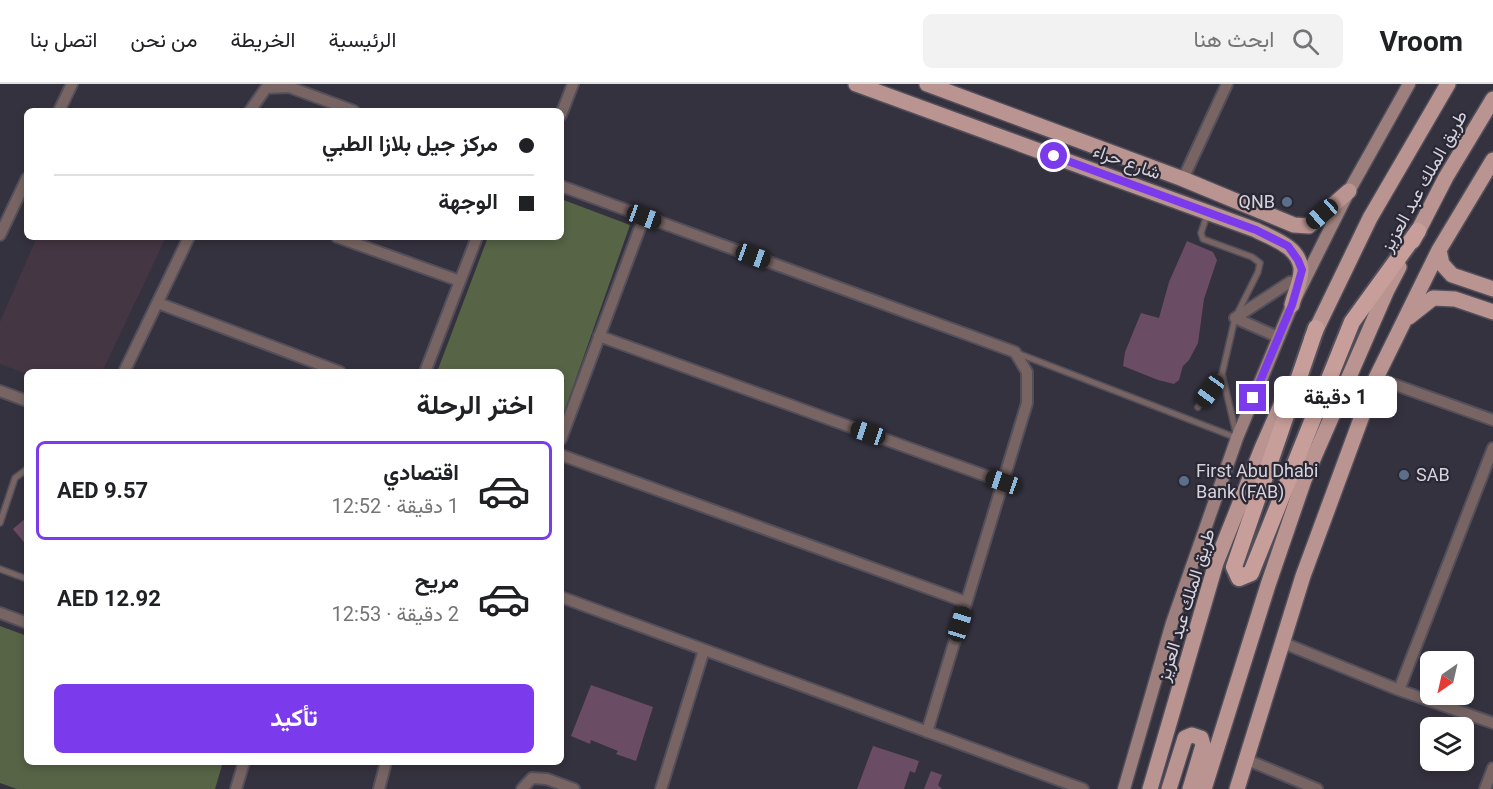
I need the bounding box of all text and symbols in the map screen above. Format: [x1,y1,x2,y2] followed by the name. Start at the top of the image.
[923,14,1343,68] search box
[1289,25,1322,58] icon: search
[1379,25,1463,58] text: Vroom
[1193,27,1274,52] text: ابحث هنا
[30,28,97,52] text: اتصل بنا
[130,28,197,52] text: من نحن
[230,28,295,52] text: الخريطة
[328,28,396,52] text: الرئيسية
[1376,106,1472,256] street label: طريق الملك عبد العزيز
[322,131,498,156] text: مركز جيل بلازا الطبي
[1090,140,1164,185] street label: شارع حراء
[1040,142,1067,169] route start
[438,189,498,214] text: الوجهة
[1239,191,1275,212] place label: QNB
[1280,195,1294,209] marker: QNB
[1303,195,1341,233] car
[624,202,664,232] car
[733,241,773,271] car
[1192,371,1228,411] car
[1274,377,1397,419] callout: 1 دقيقة
[1239,384,1266,411] route end
[1304,385,1367,409] text: 1 دقيقة
[417,389,534,421] text: اختر الرحلة
[848,419,888,447] car
[383,460,459,485] text: اقتصادي
[1196,460,1318,503] place label: First Abu Dhabi Bank (FAB)
[477,464,531,518] icon: car
[1416,464,1450,485] place label: SAB
[983,468,1023,496] car
[1397,468,1411,482] marker: SAB
[1177,474,1191,488] marker: First Abu Dhabi Bank (FAB)
[57,478,148,503] text: AED 9.57
[332,494,459,518] text: 1 دقيقة · 12:52
[1152,526,1220,685] street label: طريق الملك عبد العزيز
[415,568,459,593] text: مريح
[477,572,531,626] icon: car
[57,586,161,611] text: AED 12.92
[332,602,459,626] text: 2 دقيقة · 12:53
[946,604,974,644] car
[1420,651,1474,705] north arrow
[1420,651,1474,771] map controls
[54,684,534,753] button: تأكيد
[1420,717,1474,771] button: layers

